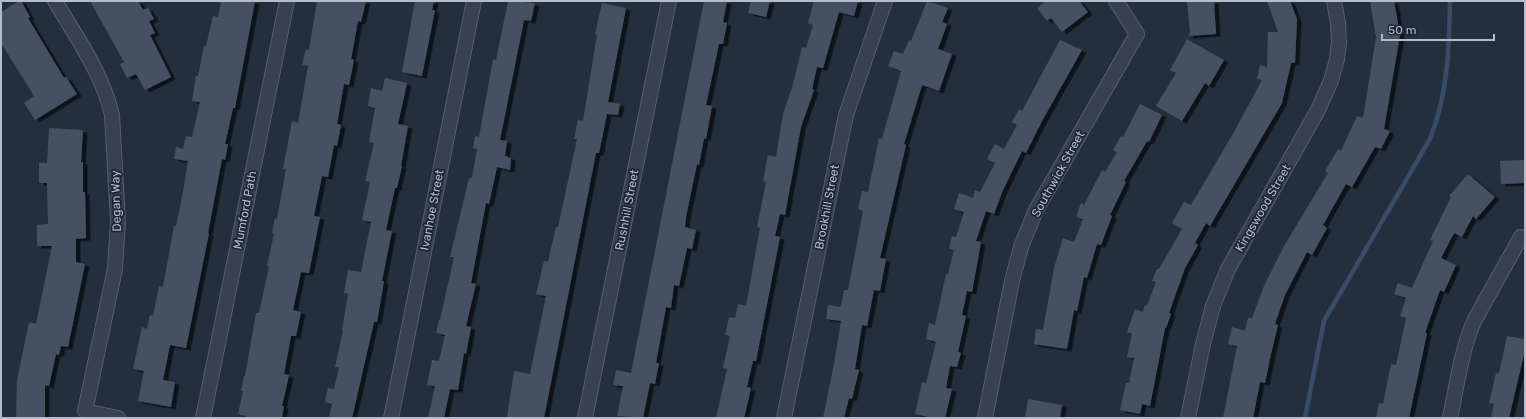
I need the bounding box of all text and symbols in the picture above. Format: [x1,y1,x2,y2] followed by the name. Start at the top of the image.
[1382,16,1494,42] scale bar
[1388,23,1416,37] text: 50 m
[1029,128,1088,220] street label: Southwick Street
[1232,162,1294,254] street label: Kingswood Street
[812,163,842,251] street label: Brookhill Street
[417,168,447,252] street label: Ivanhoe Street
[612,168,642,252] street label: Rushhill Street
[108,170,124,232] street label: Degan Way
[231,170,259,250] street label: Mumford Path

